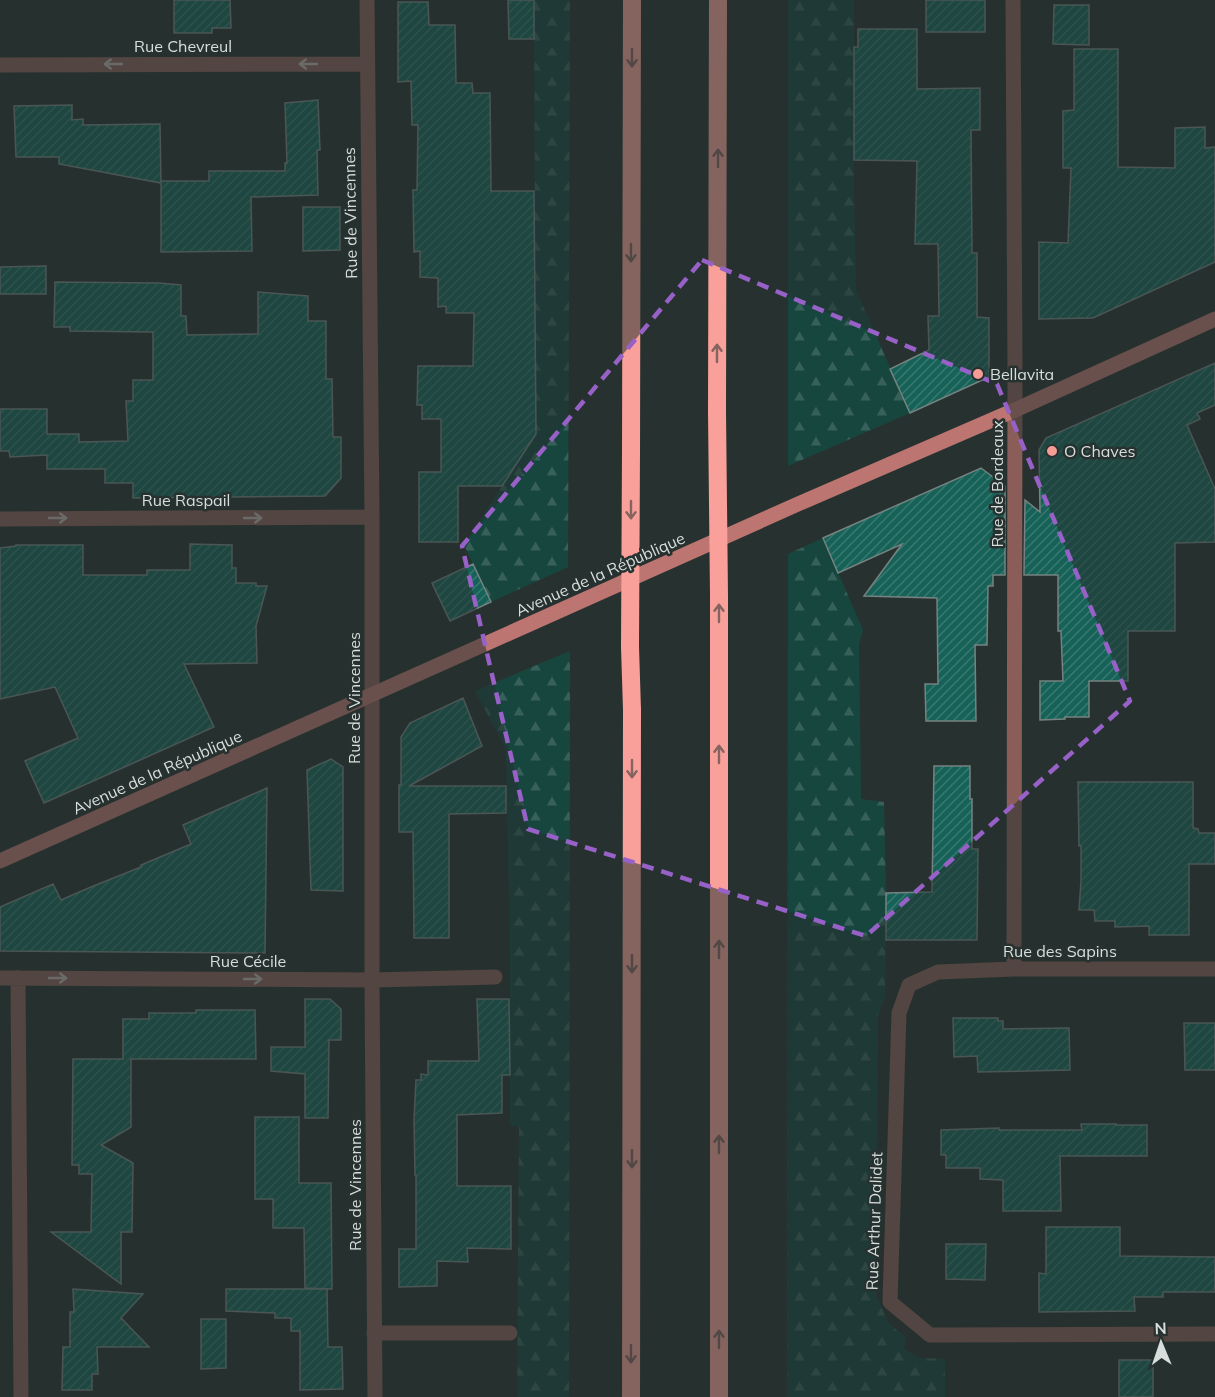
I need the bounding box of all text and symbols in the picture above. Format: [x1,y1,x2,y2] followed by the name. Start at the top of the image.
[134,36,232,56] street label: Rue Chevreul
[626,48,638,68] one-way arrow
[103,58,123,70] one-way arrow
[298,58,318,70] one-way arrow
[339,147,361,279] street label: Rue de Vincennes
[712,149,724,169] one-way arrow
[625,243,637,263] one-way arrow
[711,344,723,364] one-way arrow
[990,364,1054,384] place label: Bellavita
[971,367,985,381] marker: Bellavita
[987,420,1007,548] street label: Rue de Bordeaux
[1064,441,1135,461] place label: O Chaves
[1045,444,1059,458] marker: O Chaves
[142,490,230,510] street label: Rue Raspail
[625,500,636,520] one-way arrow
[243,512,263,524] one-way arrow
[48,513,68,524] one-way arrow
[512,528,688,620] street label: Avenue de la République
[713,604,725,624] one-way arrow
[344,632,364,764] street label: Rue de Vincennes
[69,726,245,818] street label: Avenue de la République
[713,744,725,764] one-way arrow
[626,758,638,778] one-way arrow
[713,939,725,959] one-way arrow
[1003,941,1117,961] street label: Rue des Sapins
[210,951,286,971] street label: Rue Cécile
[626,953,638,973] one-way arrow
[48,972,68,984] one-way arrow
[243,973,263,985] one-way arrow
[345,1119,365,1251] street label: Rue de Vincennes
[713,1134,725,1154] one-way arrow
[626,1148,638,1168] one-way arrow
[862,1151,886,1291] street label: Rue Arthur Dalidet
[1131,1313,1191,1373] north arrow
[1154,1318,1167,1338] text: N
[713,1329,725,1349] one-way arrow
[625,1343,637,1363] one-way arrow

